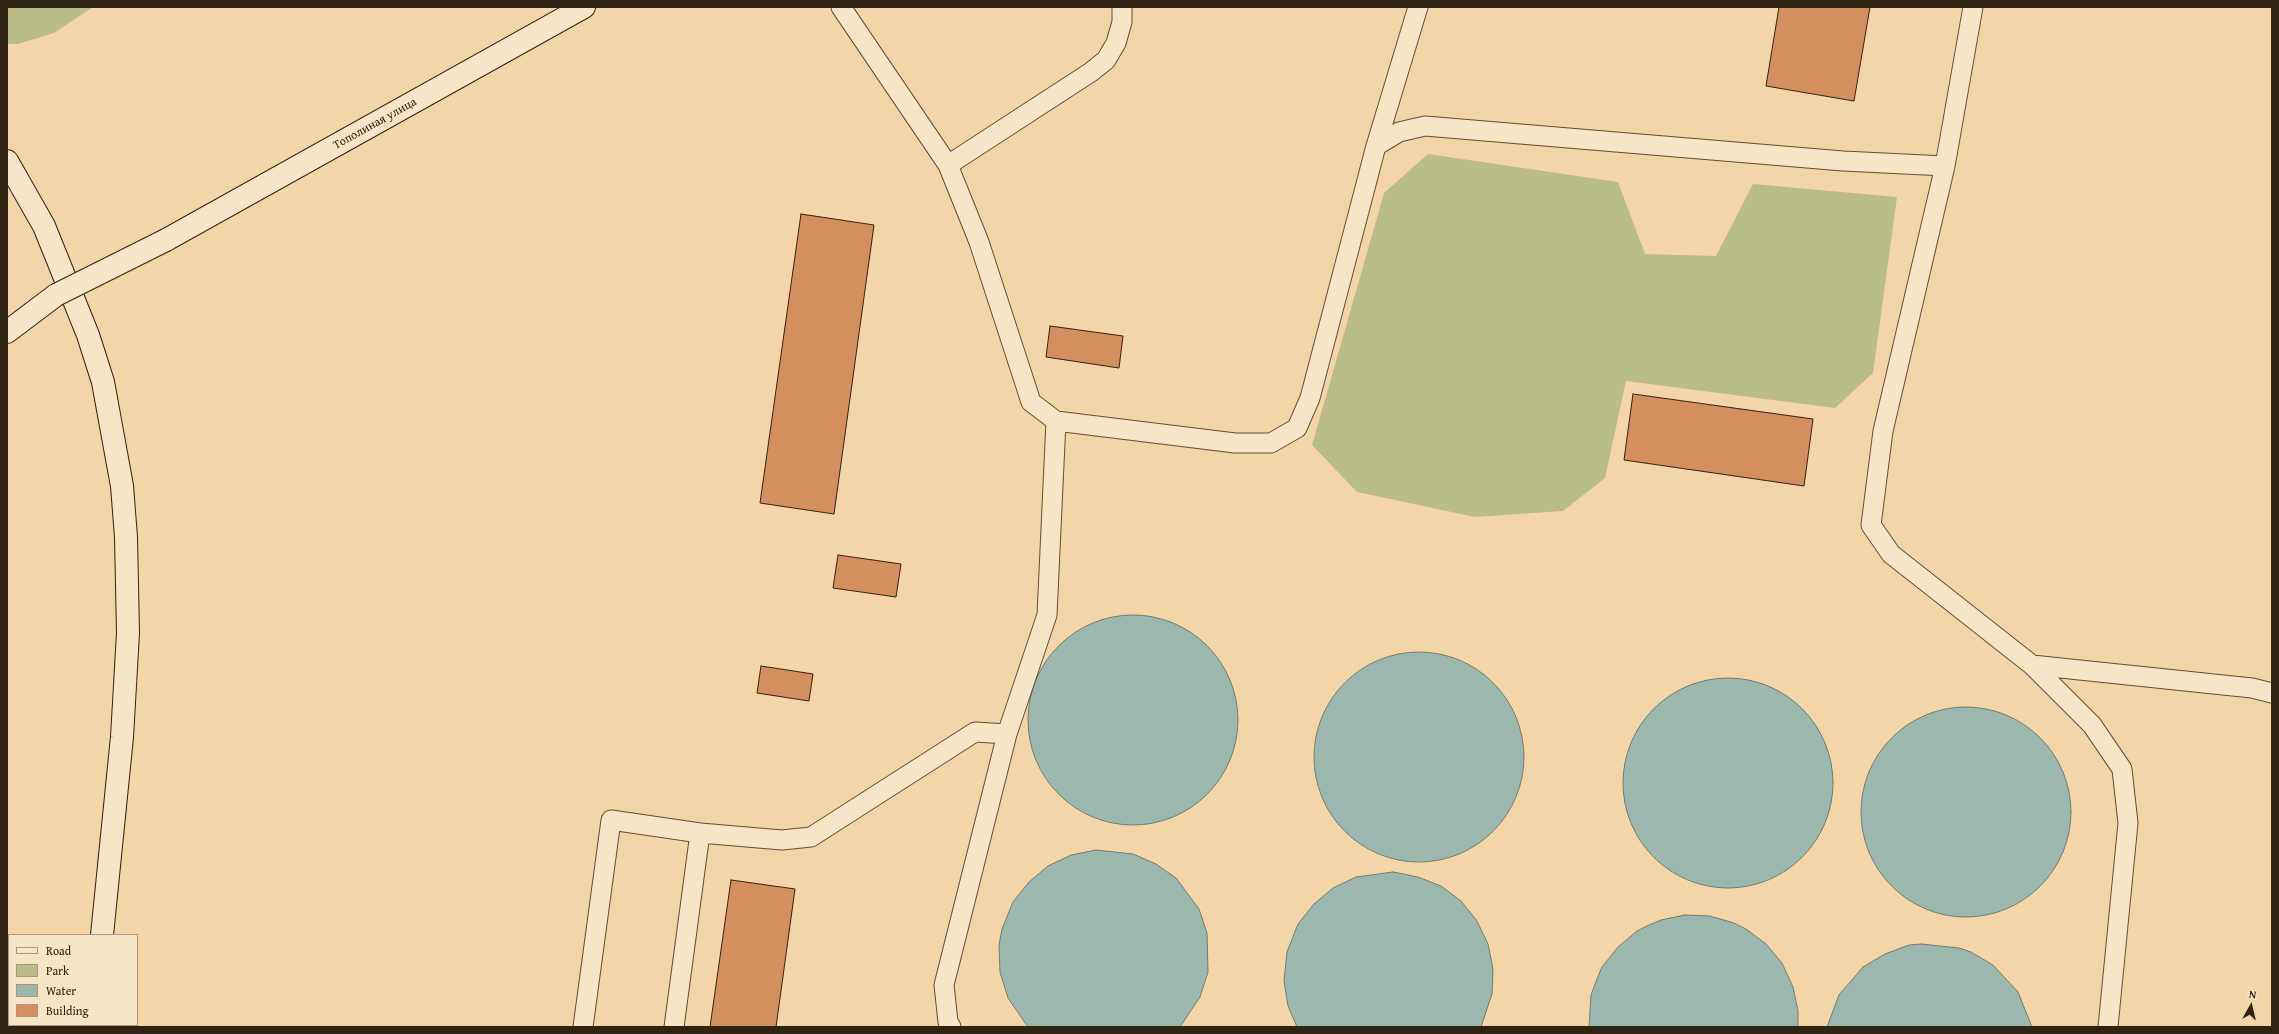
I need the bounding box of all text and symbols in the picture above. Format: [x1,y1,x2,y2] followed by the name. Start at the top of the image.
[331,95,419,153] street label: Тополиная улица
[8,934,138,1026] legend
[46,942,71,959] text: Road
[46,962,69,979] text: Park
[46,982,76,999] text: Water
[2231,986,2271,1026] north arrow
[2248,986,2257,1003] text: N
[46,1002,89,1019] text: Building

